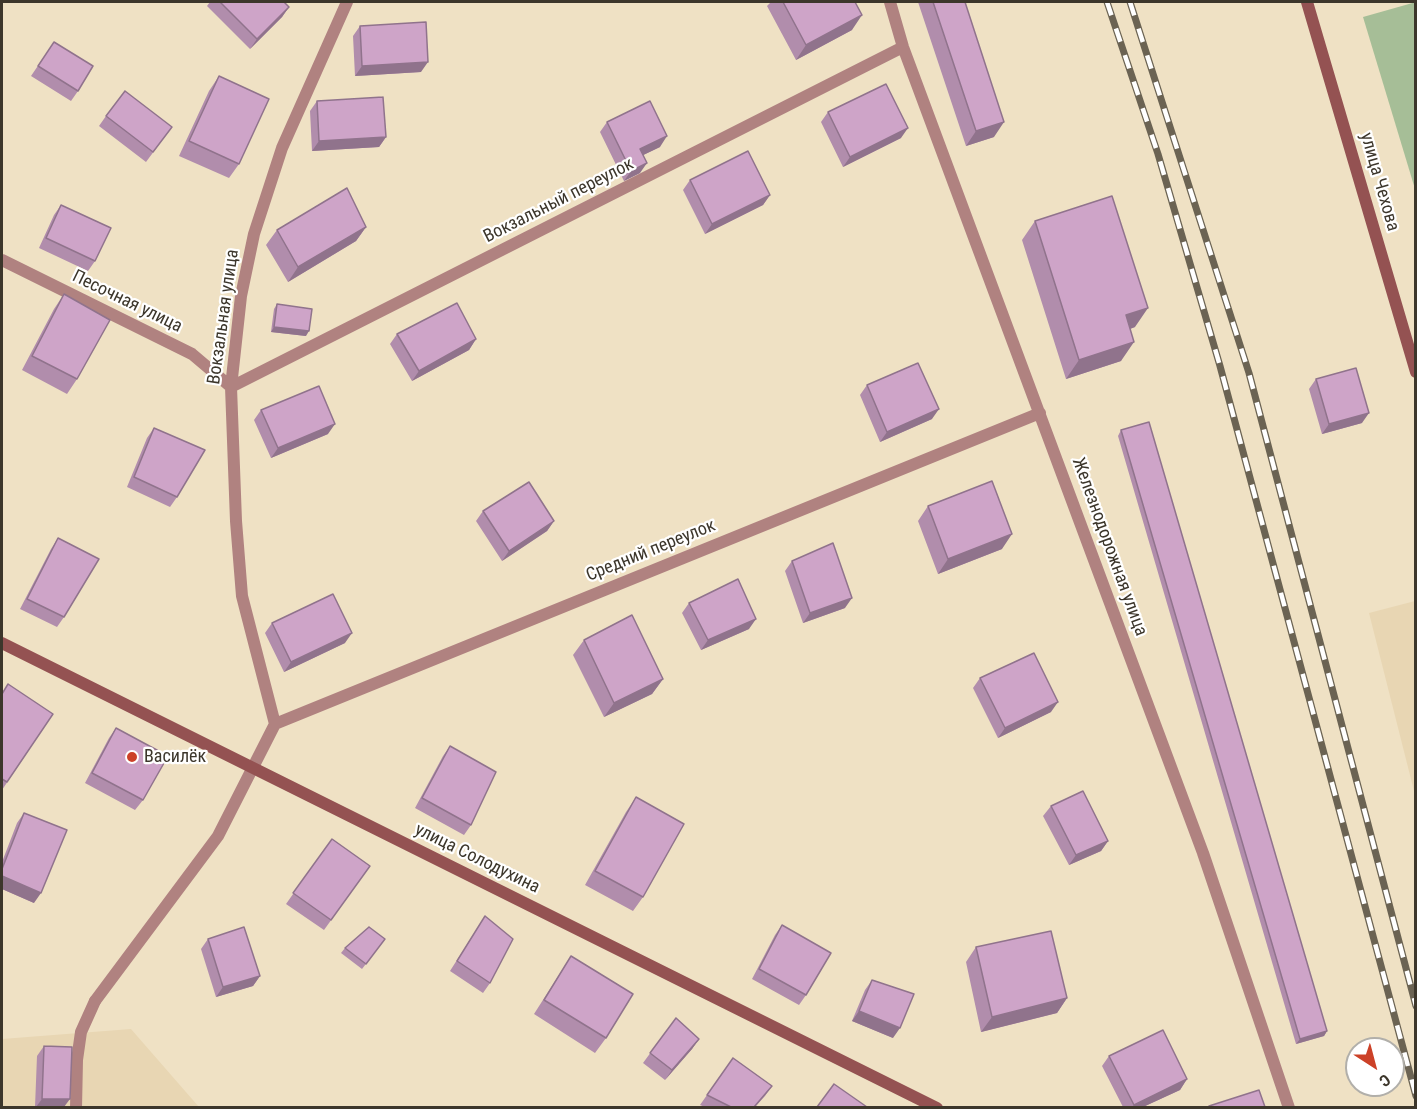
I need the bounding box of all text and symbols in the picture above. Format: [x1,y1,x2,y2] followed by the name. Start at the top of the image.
[1355,130,1403,234] street label: улица Чехова
[480,154,638,248] street label: Вокзальный переулок
[204,248,244,386] street label: Вокзальная улица
[68,266,186,338] street label: Песочная улица
[1067,455,1151,639] street label: Железнодорожная улица
[583,515,719,587] street label: Средний переулок
[144,746,206,768] place label: Василёк
[125,750,139,764] marker: Василёк
[411,819,543,899] street label: улица Солодухина
[1345,1037,1405,1097] north arrow
[1375,1070,1394,1091] text: С

